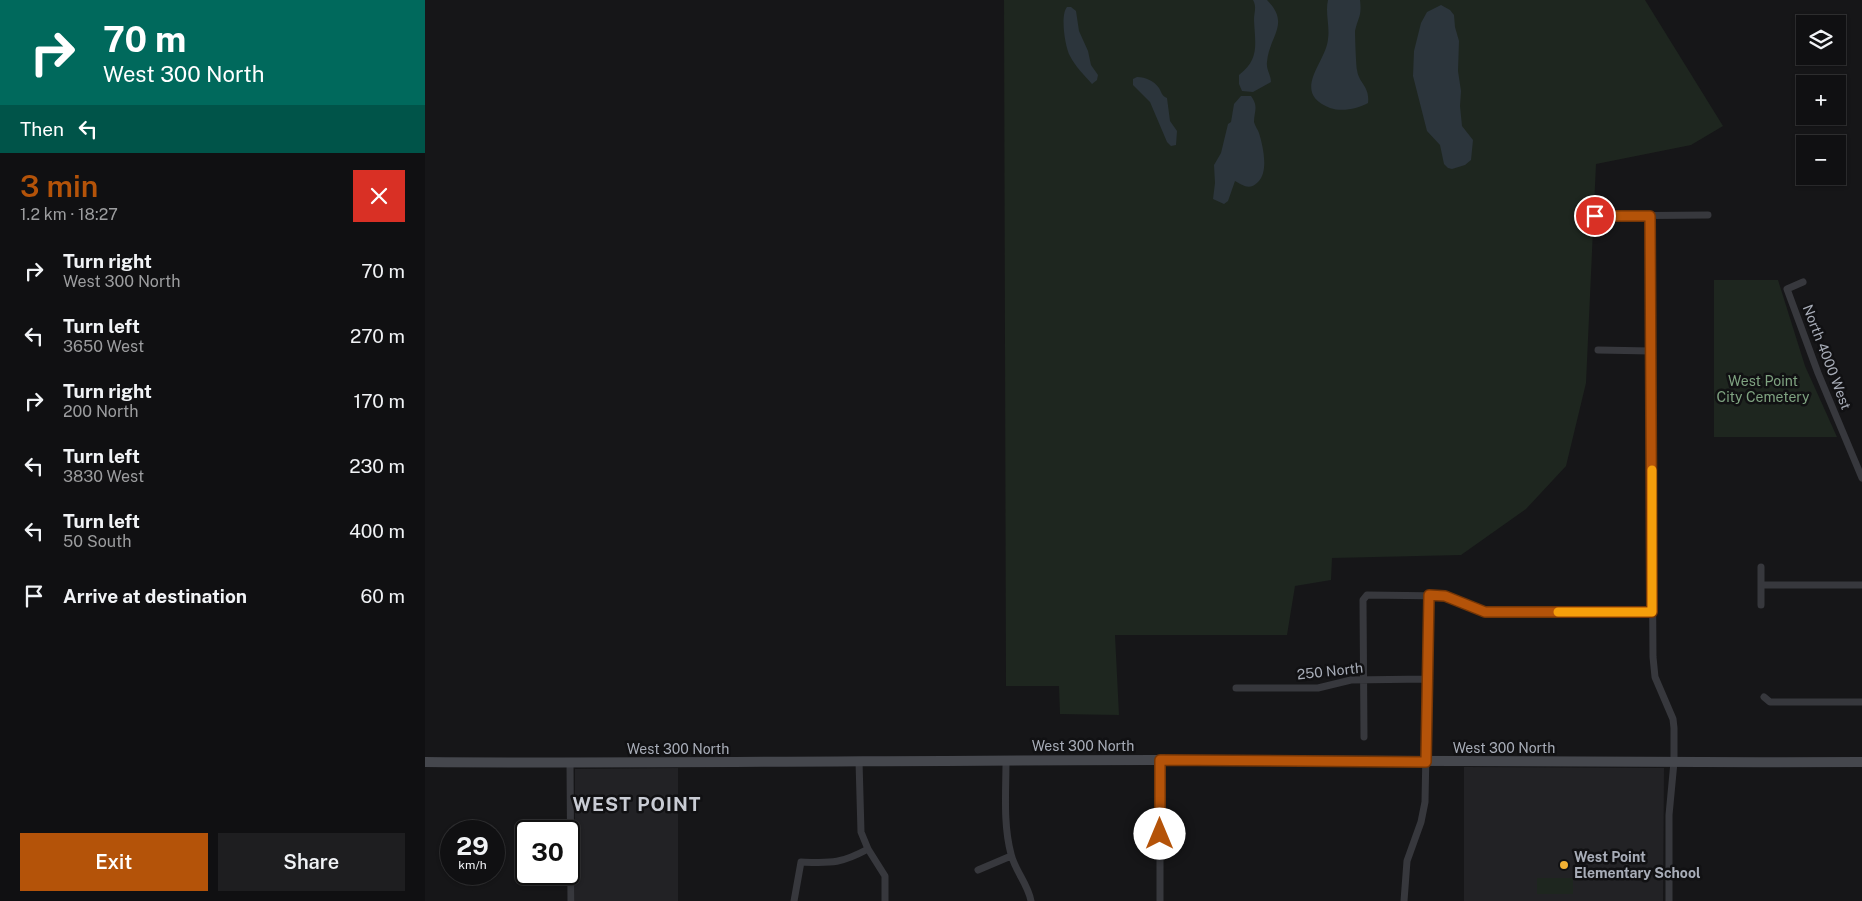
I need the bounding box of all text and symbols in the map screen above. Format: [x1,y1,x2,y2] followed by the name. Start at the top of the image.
[1796,15,1846,185] map controls
[1796,15,1846,65] button: layers
[103,19,186,60] text: 70 m
[20,20,85,85] icon: right
[103,61,264,87] text: West 300 North
[1796,75,1846,125] button: +
[74,115,102,143] icon: left
[20,118,64,140] text: Then
[1796,135,1846,185] button: −
[20,168,98,204] text: 3 min
[353,170,405,222] button: close
[1574,195,1616,237] pin
[1581,202,1609,230] icon: arrive
[20,205,118,224] text: 1.2 km · 18:27
[63,250,152,272] text: Turn right
[20,257,48,285] icon: right
[361,260,405,282] text: 70 m
[63,272,180,291] text: West 300 North
[1800,302,1854,412] street label: North 4000 West
[63,315,140,337] text: Turn left
[20,322,48,350] icon: left
[350,325,405,347] text: 270 m
[63,337,144,356] text: 3650 West
[1717,373,1810,405] park label: West Point City Cemetery
[63,380,152,402] text: Turn right
[20,387,48,415] icon: right
[354,390,405,412] text: 170 m
[63,402,138,421] text: 200 North
[63,445,140,467] text: Turn left
[20,452,48,480] icon: left
[349,455,405,477] text: 230 m
[63,467,144,486] text: 3830 West
[63,510,140,532] text: Turn left
[20,517,48,545] icon: left
[349,520,405,542] text: 400 m
[63,532,131,551] text: 50 South
[20,582,48,610] icon: arrive
[63,585,247,607] text: Arrive at destination
[361,585,405,607] text: 60 m
[1296,660,1364,682] street label: 250 North
[1032,738,1134,754] street label: West 300 North
[1453,740,1555,756] street label: West 300 North
[627,741,729,757] street label: West 300 North
[573,793,701,815] district label: WEST POINT
[1133,807,1185,859] position arrow
[515,820,580,885] speed limit sign: 30
[456,831,489,861] text: 29
[20,833,208,891] button: Exit
[218,833,405,891] button: Share
[1574,849,1701,881] place label: West Point Elementary School
[458,858,487,872] text: km/h
[1558,859,1570,871] marker: West Point Elementary School

